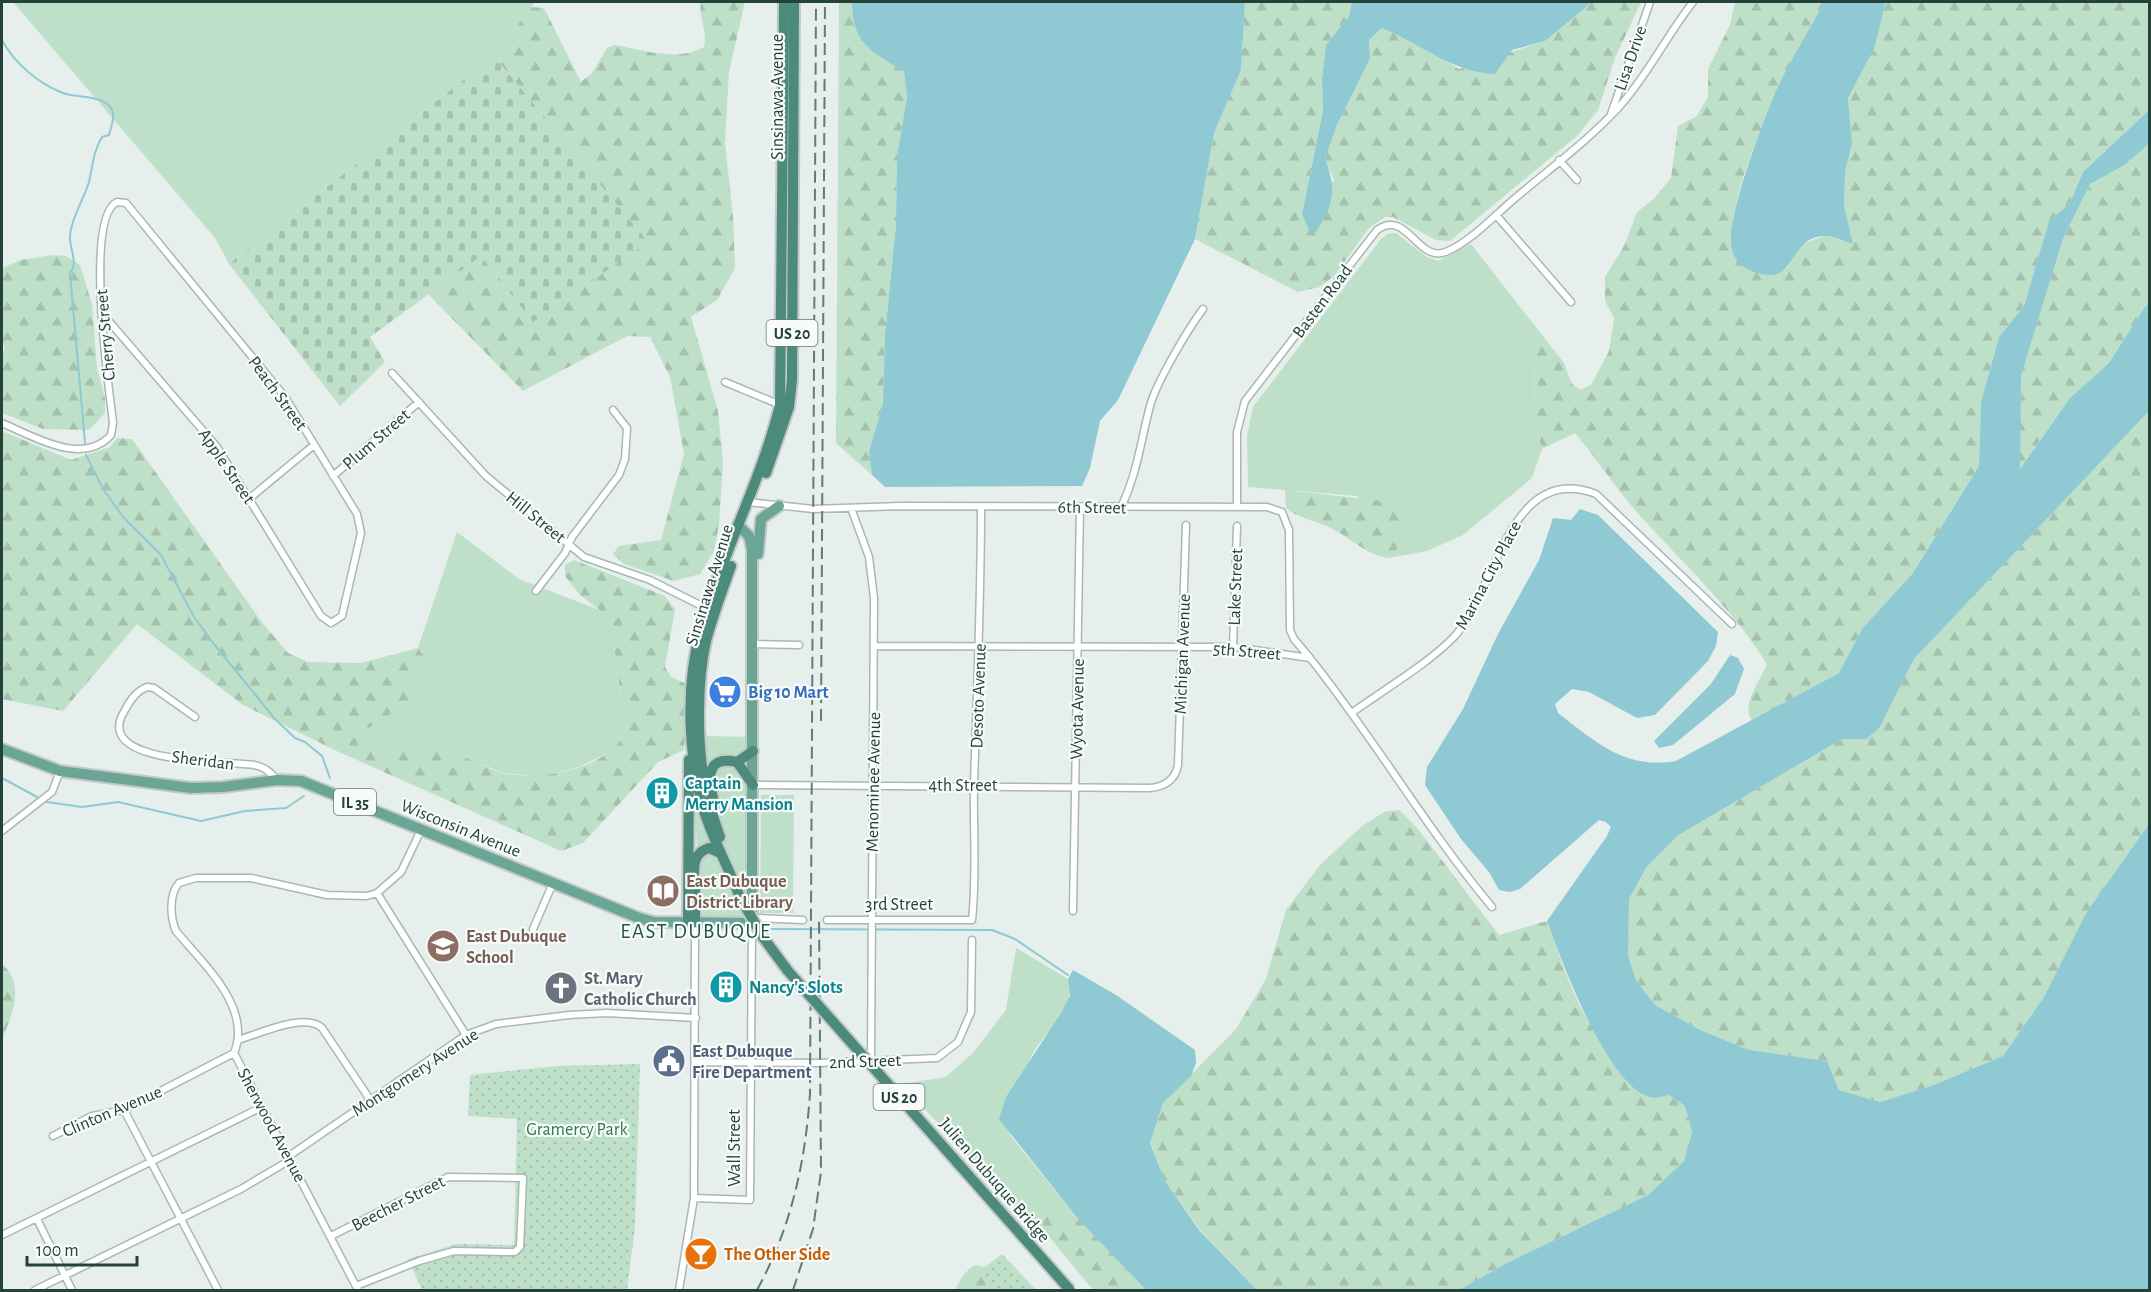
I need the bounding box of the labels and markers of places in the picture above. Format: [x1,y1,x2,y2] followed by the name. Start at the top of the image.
[707,674,743,710] supermarket icon: Big 10 Mart
[748,684,829,702] place label: Big 10 Mart
[644,775,680,811] building icon: Captain Merry Mansion
[685,775,793,814] place label: Captain Merry Mansion
[645,873,681,909] library icon: East Dubuque District Library
[686,873,794,912] place label: East Dubuque District Library
[425,928,461,964] school or university icon: East Dubuque School
[466,928,566,967] place label: East Dubuque School
[708,969,744,1005] building icon: Nancy's Slots
[543,970,579,1006] church icon: St. Mary Catholic Church
[584,970,697,1009] place label: St. Mary Catholic Church
[749,979,843,997] place label: Nancy's Slots
[651,1043,687,1079] public building icon: East Dubuque Fire Department
[692,1043,812,1082] place label: East Dubuque Fire Department
[683,1236,719,1272] bar icon: The Other Side
[724,1246,830,1264] place label: The Other Side

